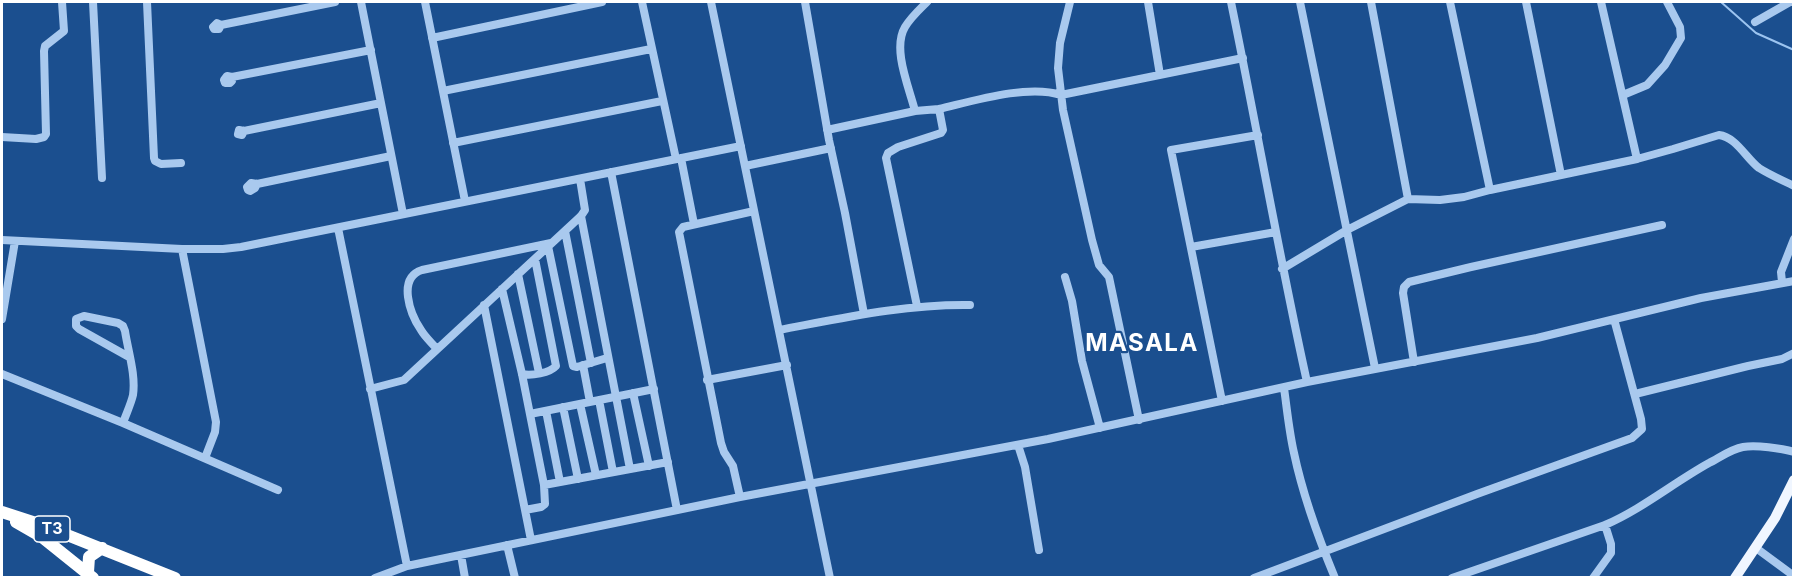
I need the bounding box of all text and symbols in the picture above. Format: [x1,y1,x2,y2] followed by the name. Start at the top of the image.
[1085,330,1199,358] district label: MASALA
[34,516,70,542] road number: T3

